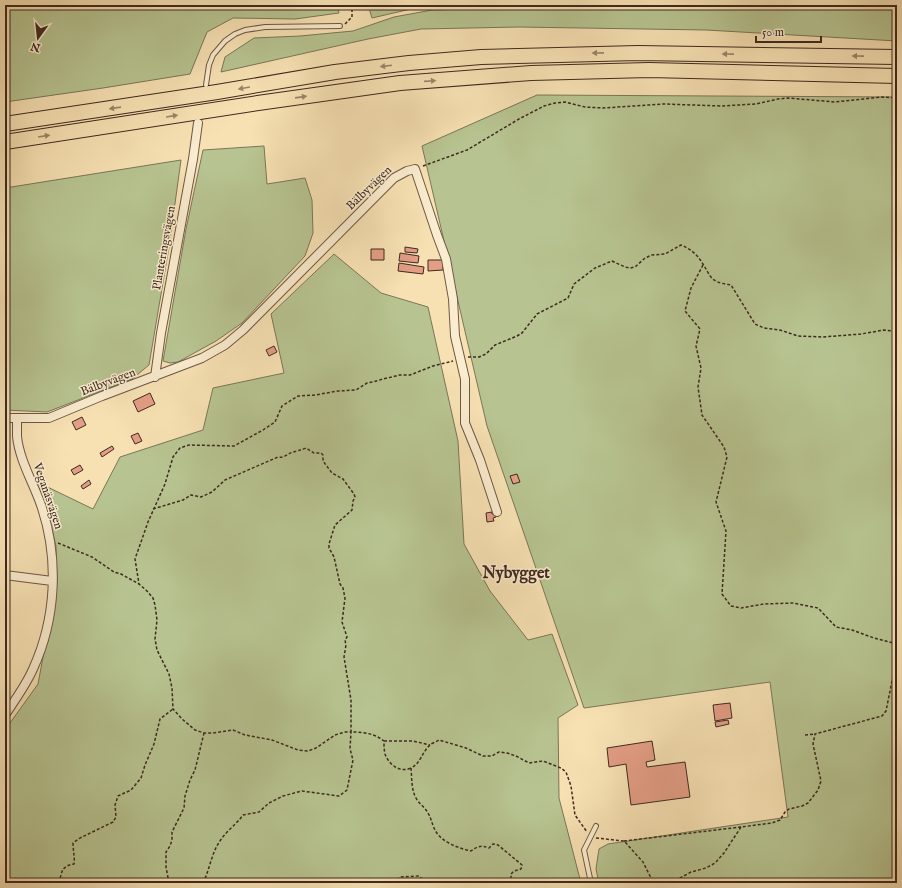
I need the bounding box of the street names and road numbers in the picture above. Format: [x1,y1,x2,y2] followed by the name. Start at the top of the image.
[343,162,395,213] street label: Bälbyvägen
[149,204,179,291] street label: Planteringsvägen
[78,364,138,399] street label: Bälbyvägen
[29,460,67,532] street label: Veganäsvägen

